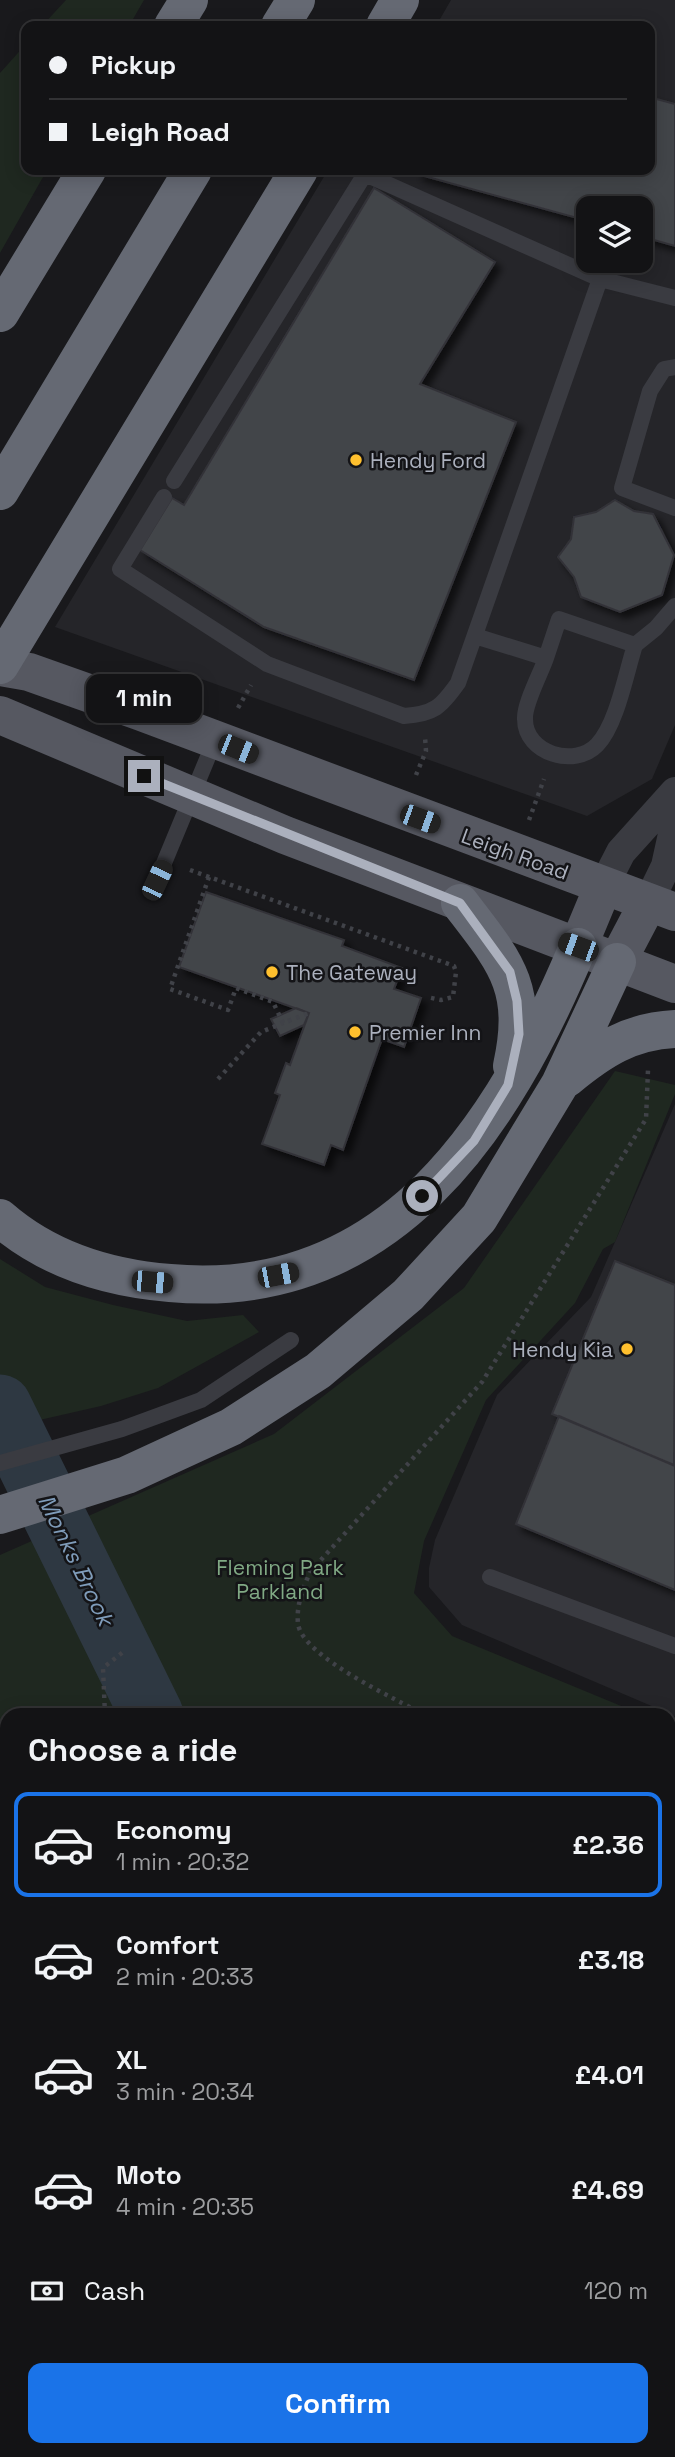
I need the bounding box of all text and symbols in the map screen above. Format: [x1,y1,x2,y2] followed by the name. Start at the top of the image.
[91,48,176,82] text: Pickup
[91,115,230,149] text: Leigh Road
[576,196,653,273] map controls
[576,196,653,273] button: layers
[370,447,486,474] place label: Hendy Ford
[348,452,364,468] marker: Hendy Ford
[86,674,202,724] callout: 1 min
[116,683,172,713] text: 1 min
[215,731,262,767] car
[128,760,160,792] route end
[397,802,444,836] car
[458,822,572,886] street label: Leigh Road
[139,857,176,903] car
[555,930,602,964] car
[286,959,417,986] place label: The Gateway
[264,964,280,980] marker: The Gateway
[369,1019,481,1046] place label: Premier Inn
[347,1024,363,1040] marker: Premier Inn
[406,1180,438,1212] route start
[256,1261,301,1289] car
[131,1270,174,1294] car
[512,1336,613,1363] place label: Hendy Kia
[619,1341,635,1357] marker: Hendy Kia
[31,1489,122,1633] water label: Monks Brook
[216,1554,344,1605] park label: Fleming Park Parkland
[28,1730,238,1770] text: Choose a ride
[32,1813,95,1876] icon: car
[116,1813,232,1847] text: Economy
[572,1828,644,1862] text: £2.36
[116,1847,249,1877] text: 1 min · 20:32
[32,1928,95,1991] icon: car
[116,1928,219,1962] text: Comfort
[578,1943,644,1977] text: £3.18
[116,1962,254,1992] text: 2 min · 20:33
[32,2043,95,2106] icon: car
[116,2043,147,2077] text: XL
[575,2058,644,2092] text: £4.01
[116,2077,254,2107] text: 3 min · 20:34
[32,2158,95,2221] icon: car
[116,2158,182,2192] text: Moto
[571,2173,644,2207] text: £4.69
[116,2192,254,2222] text: 4 min · 20:35
[28,2272,66,2310] icon: cash
[84,2274,145,2308] text: Cash
[584,2276,648,2306] text: 120 m
[28,2363,648,2443] button: Confirm

